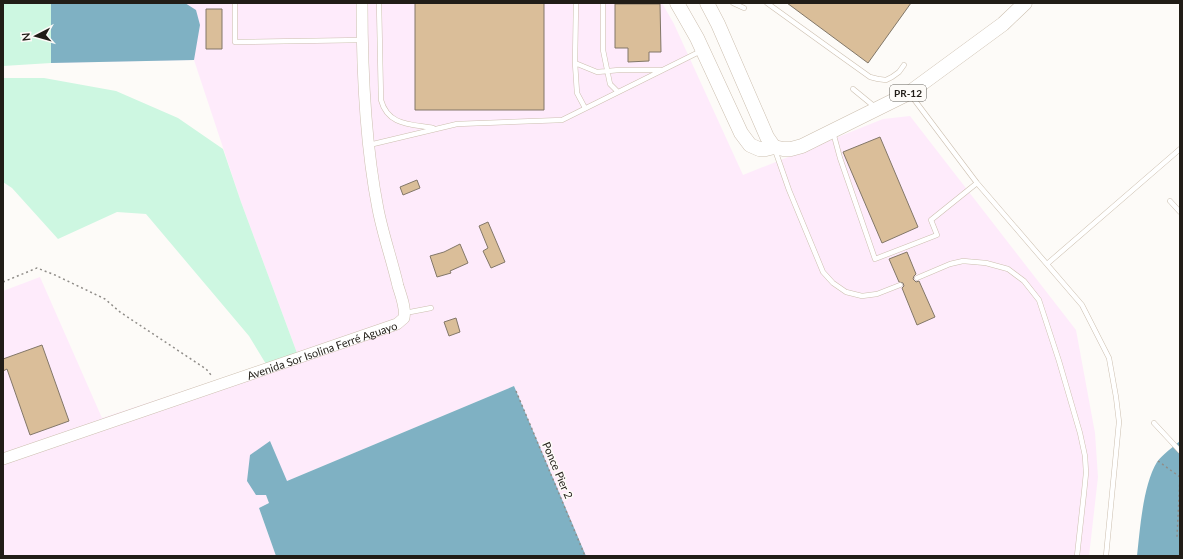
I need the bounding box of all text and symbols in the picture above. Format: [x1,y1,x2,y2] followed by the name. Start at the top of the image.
[16,16,56,56] north arrow
[19,32,32,42] text: N
[890,85,926,101] road number: PR-12
[245,318,399,382] street label: Avenida Sor Isolina Ferré Aguayo
[540,440,576,500] street label: Ponce Pier 2

